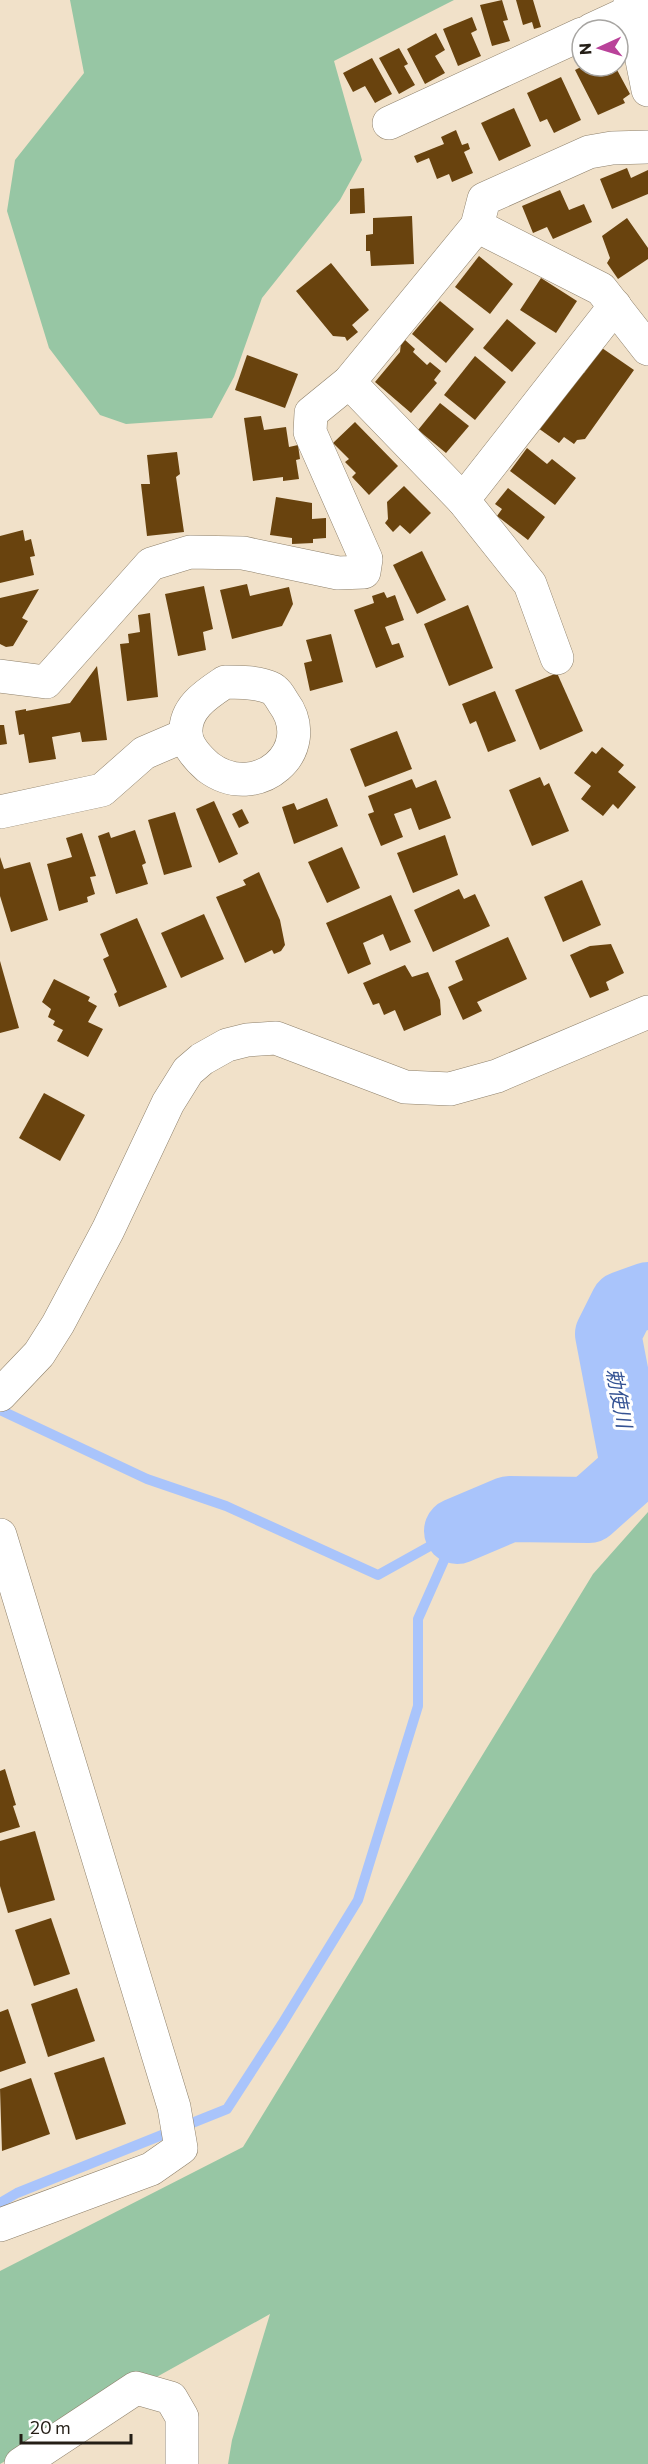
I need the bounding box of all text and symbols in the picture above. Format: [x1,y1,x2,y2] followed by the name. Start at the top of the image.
[570,18,630,78] north arrow
[575,42,594,56] text: N
[602,1366,638,1432] water label: 勅使川
[21,2407,130,2445] scale bar
[30,2416,71,2438] text: 20 m

